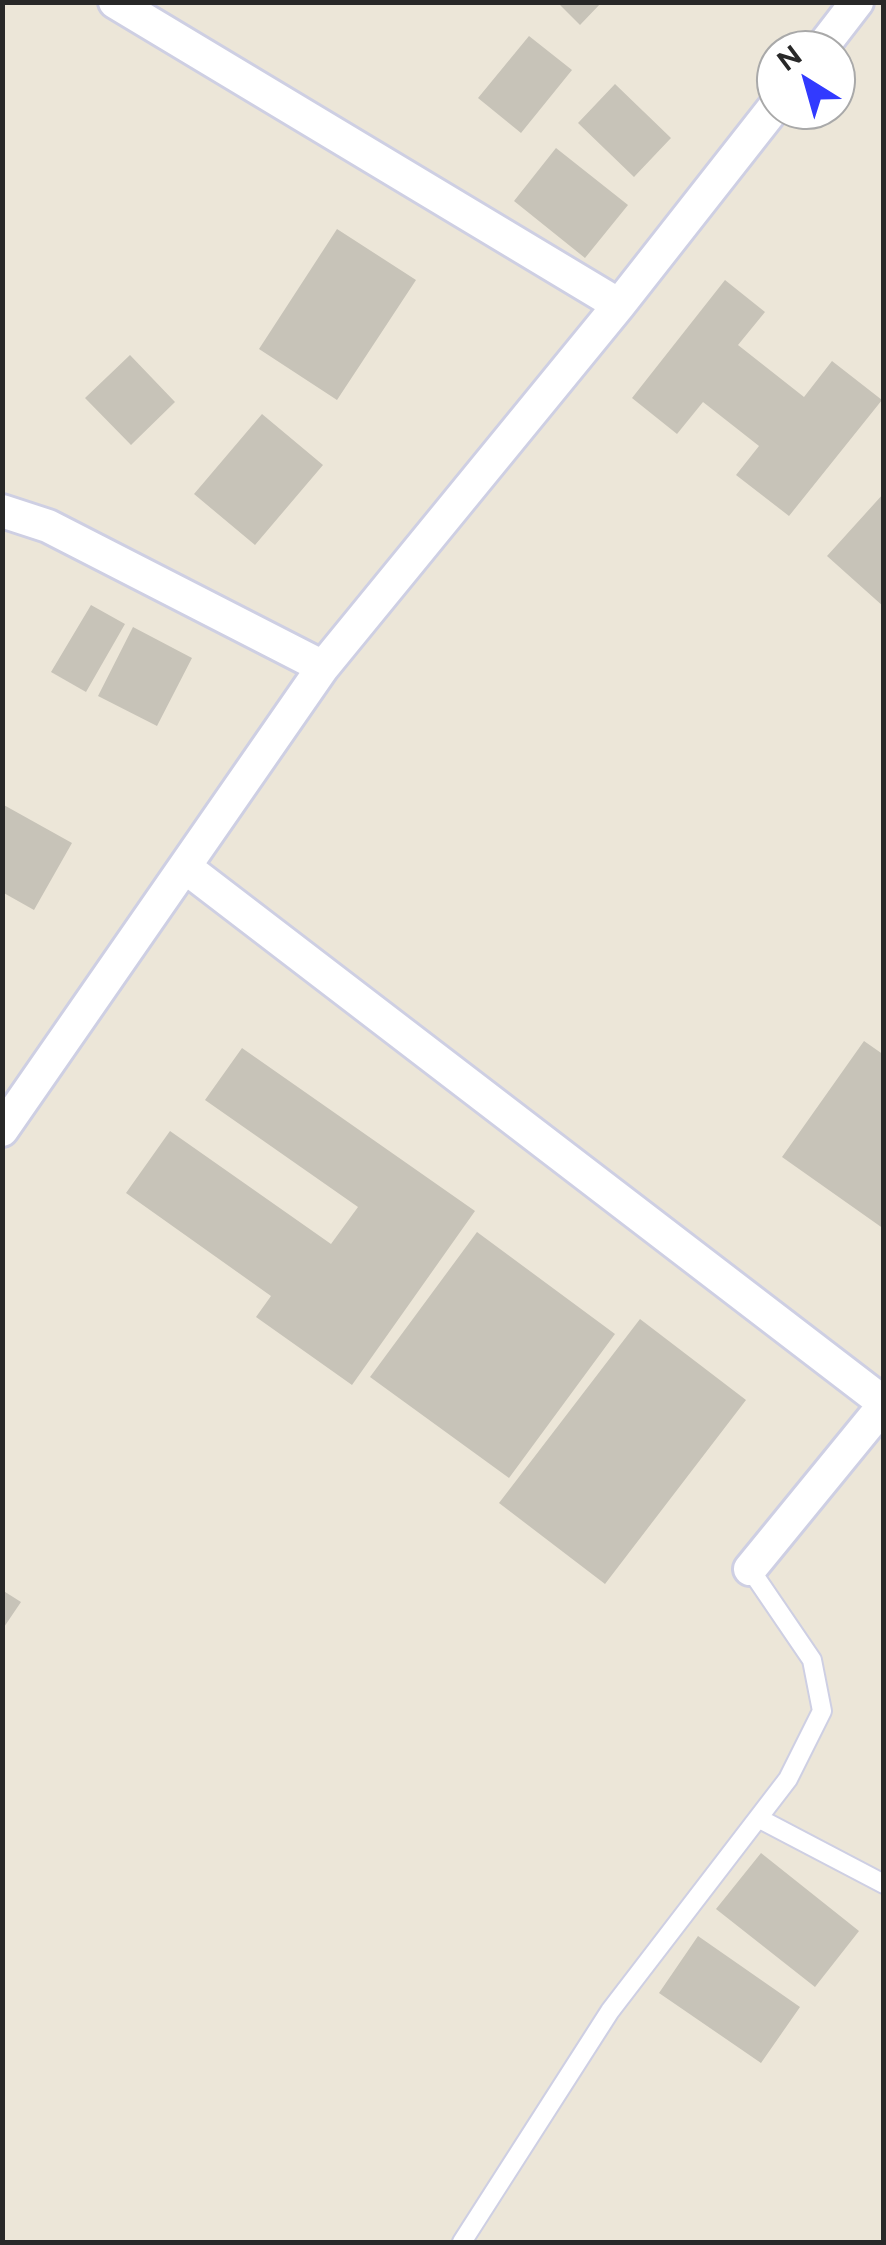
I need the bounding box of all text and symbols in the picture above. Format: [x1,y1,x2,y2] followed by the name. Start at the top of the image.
[756,30,856,130] north arrow
[770,38,808,78] text: N

